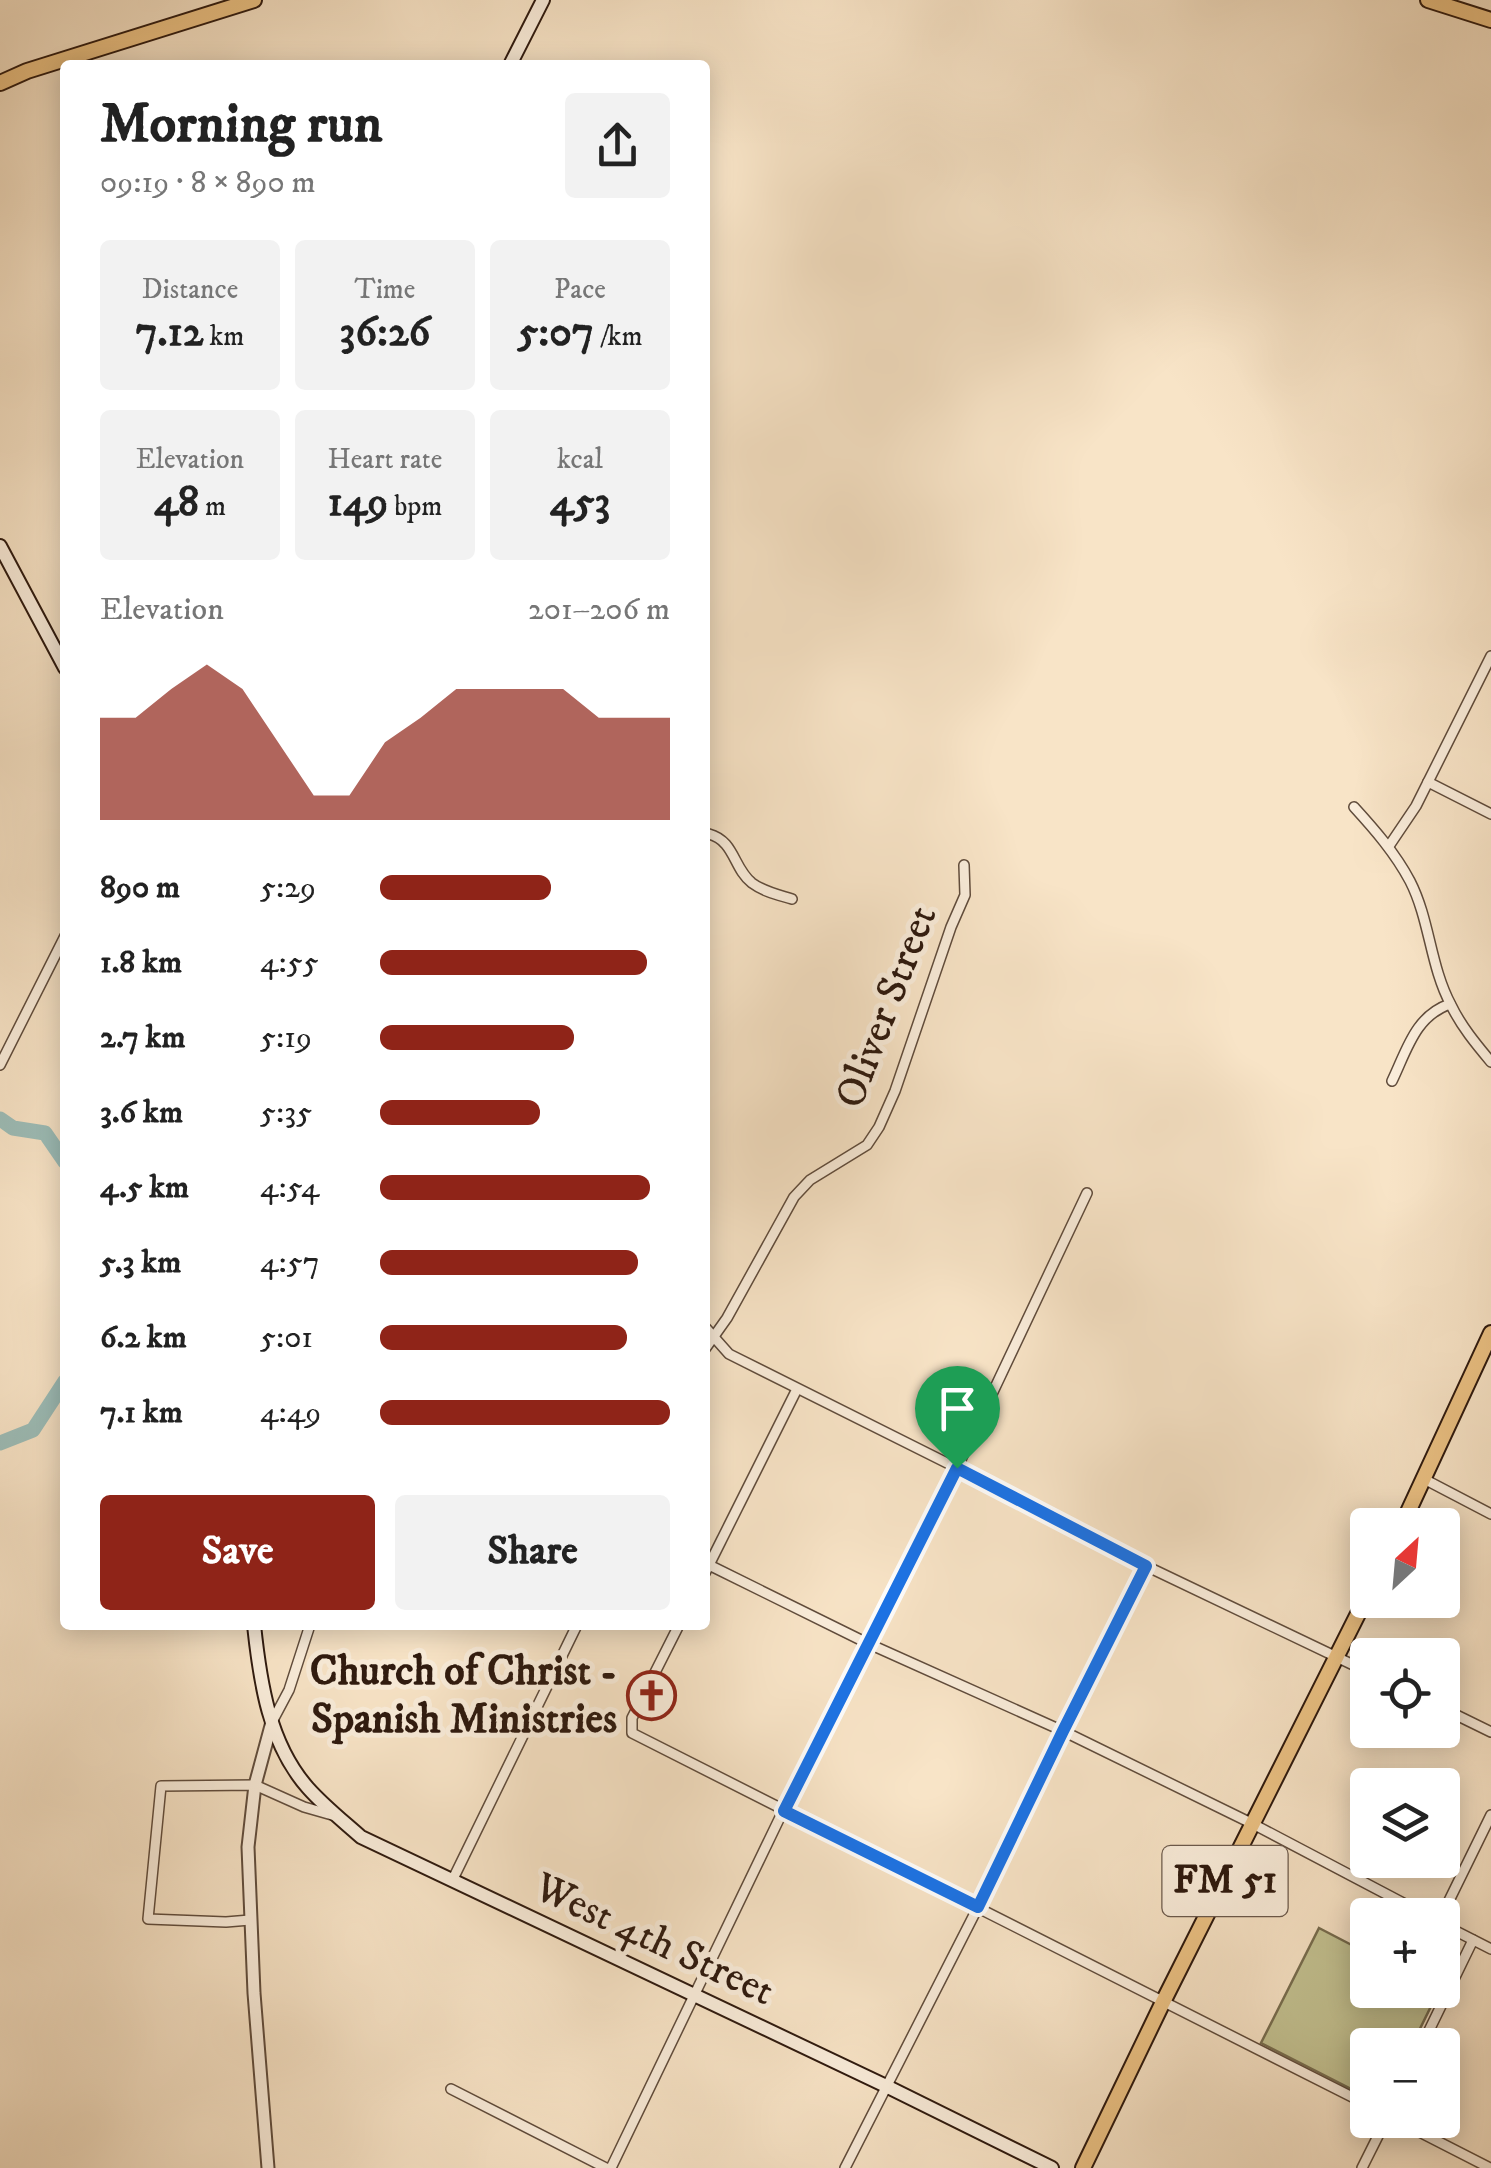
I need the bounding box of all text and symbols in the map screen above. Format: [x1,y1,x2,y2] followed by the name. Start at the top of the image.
[100,91,382,160] text: Morning run
[565,93,670,198] button: share
[100,163,316,203] text: 09:19 · 8 × 890 m
[142,272,238,307] text: Distance
[355,272,415,307] text: Time
[554,272,606,307] text: Pace
[136,307,203,359] text: 7.12
[340,307,430,359] text: 36:26
[517,307,594,359] text: 5:07
[203,319,244,354] text: km
[594,319,643,354] text: /km
[136,442,244,477] text: Elevation
[328,442,442,477] text: Heart rate
[557,442,603,477] text: kcal
[154,477,199,529] text: 48
[328,477,388,529] text: 149
[550,477,610,529] text: 453
[199,489,226,524] text: m
[388,489,442,524] text: bpm
[100,590,224,630] text: Elevation
[528,590,670,630] text: 201–206 m
[100,868,180,908] text: 890 m
[260,868,316,908] text: 5:29
[825,898,949,1116] street label: Oliver Street
[100,943,182,983] text: 1.8 km
[260,943,319,983] text: 4:55
[100,1018,186,1058] text: 2.7 km
[260,1018,312,1058] text: 5:19
[100,1093,183,1133] text: 3.6 km
[260,1093,312,1133] text: 5:35
[100,1168,189,1208] text: 4.5 km
[260,1168,319,1208] text: 4:54
[100,1243,181,1283] text: 5.3 km
[260,1243,320,1283] text: 4:57
[100,1318,187,1358] text: 6.2 km
[260,1318,313,1358] text: 5:01
[915,1366,1000,1469] pin
[930,1381,985,1436] icon: arrive
[100,1393,183,1433] text: 7.1 km
[260,1393,321,1433] text: 4:49
[100,1495,375,1610] button: Save
[395,1495,670,1610] button: Share
[1350,1508,1460,1618] north arrow
[1350,1508,1460,2138] map controls
[1350,1638,1460,1748] button: locate
[310,1646,617,1746] place label: Church of Christ - Spanish Ministries
[626,1670,678,1722] church icon: Church of Christ - Spanish Ministries
[1350,1768,1460,1878] button: layers
[1162,1846,1288,1916] road number: FM 51
[525,1861,782,2018] street label: West 4th Street
[1350,1898,1460,2008] button: +
[1350,2028,1460,2138] button: −

